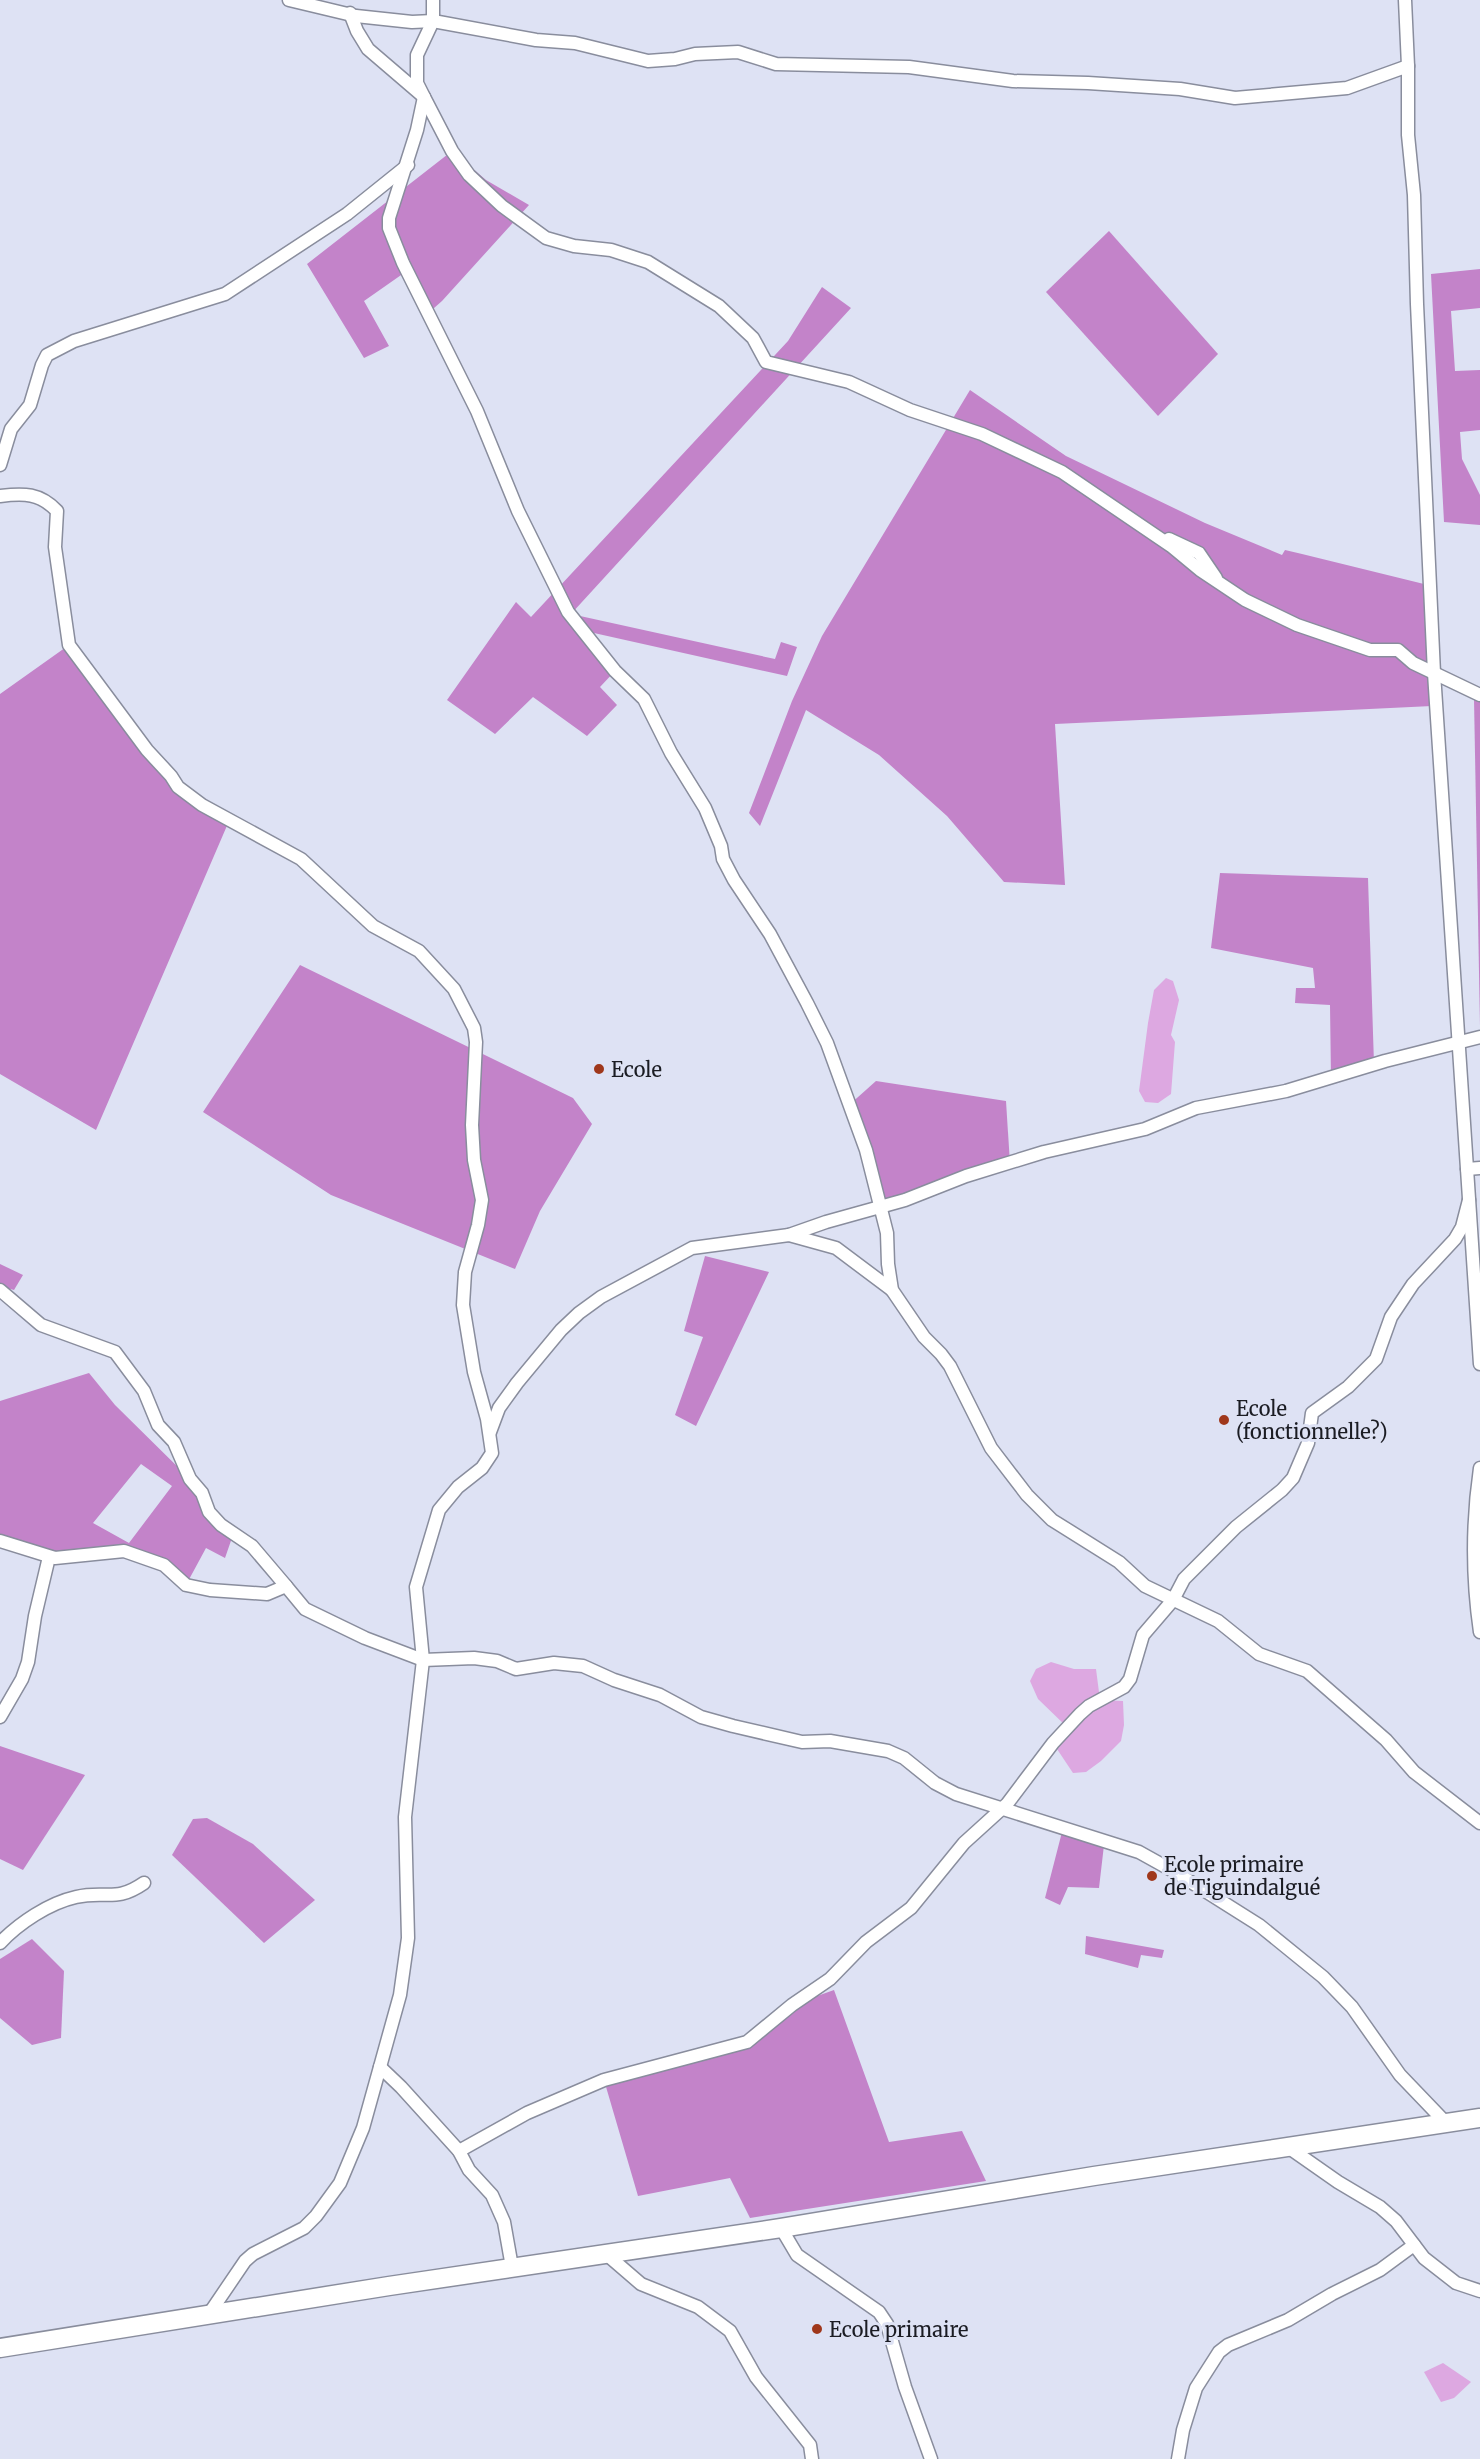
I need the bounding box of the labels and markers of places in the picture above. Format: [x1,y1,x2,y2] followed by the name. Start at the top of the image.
[611,1057,662,1082] place label: Ecole
[592,1062,606,1076] marker: Ecole
[1236,1396,1387,1444] place label: Ecole (fonctionnelle?)
[1217,1413,1231,1427] marker: Ecole (fonctionnelle?)
[1164,1852,1320,1900] place label: Ecole primaire de Tiguindalgué
[1145,1869,1159,1883] marker: Ecole primaire de Tiguindalgué
[829,2317,968,2342] place label: Ecole primaire
[810,2322,824,2336] marker: Ecole primaire

